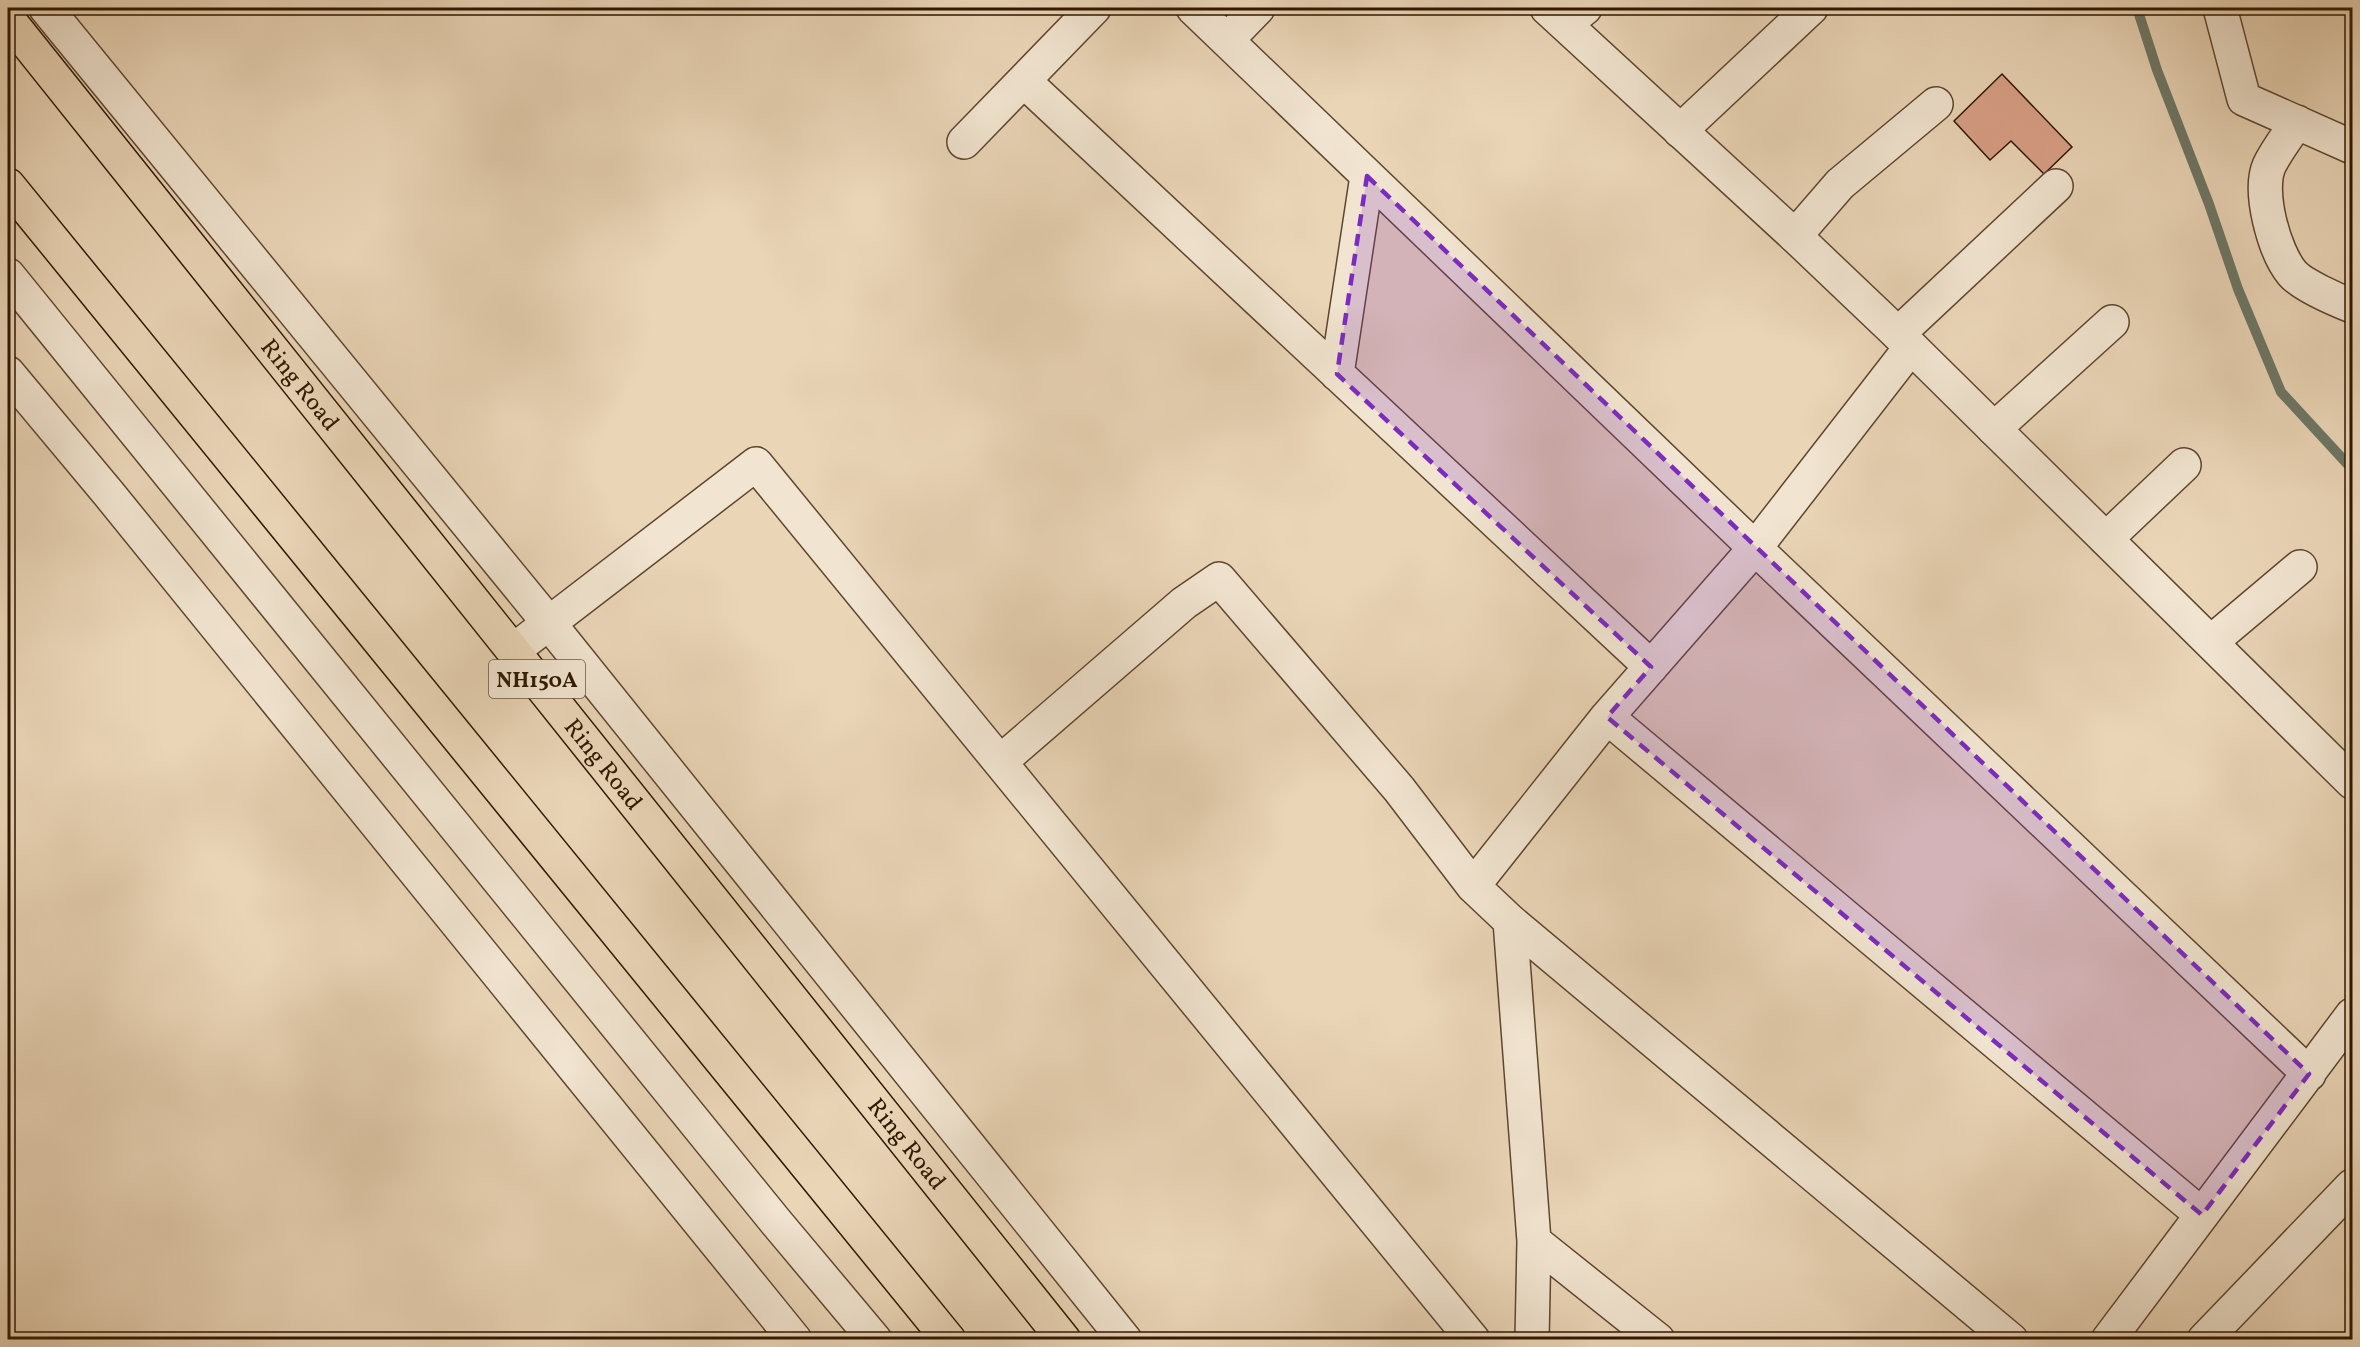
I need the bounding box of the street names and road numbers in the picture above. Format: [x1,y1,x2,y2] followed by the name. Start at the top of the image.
[251,333,346,439] street label: Ring Road
[489,660,585,698] road number: NH150A
[555,712,650,819] street label: Ring Road
[858,1092,953,1198] street label: Ring Road

